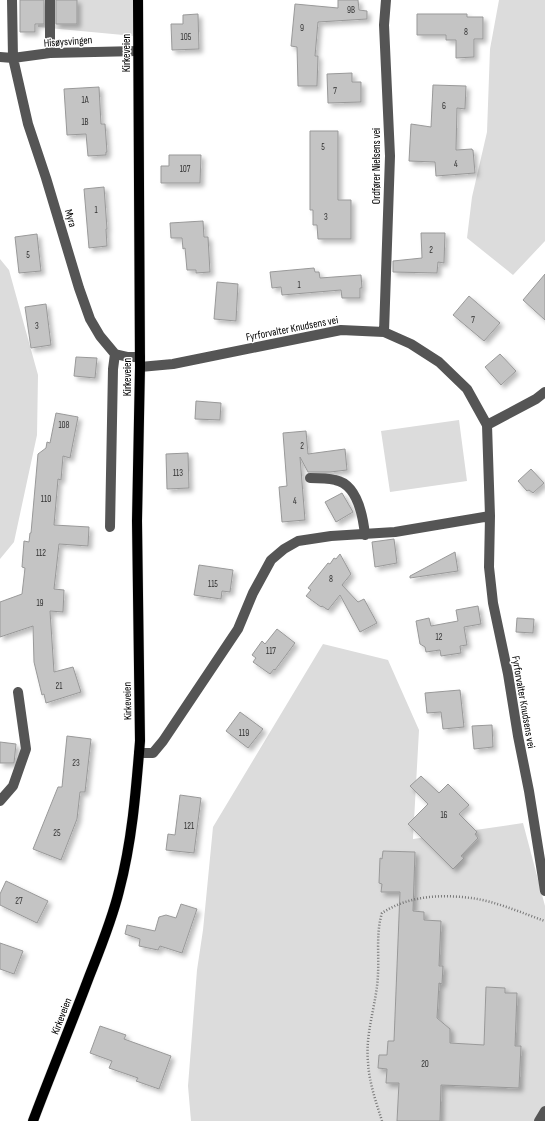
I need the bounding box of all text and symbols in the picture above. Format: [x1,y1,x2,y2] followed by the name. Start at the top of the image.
[347,5,355,16] house number: 9B
[300,23,304,34] house number: 9
[464,27,468,38] house number: 8
[181,32,192,43] house number: 105
[43,33,93,50] street label: Hisøysvingen
[120,34,133,72] street label: Kirkeveien
[333,86,337,97] house number: 7
[81,95,89,106] house number: 1A
[442,101,446,112] house number: 6
[81,117,89,128] house number: 1B
[370,128,383,204] street label: Ordfører Nielsens vei
[321,142,325,153] house number: 5
[454,159,458,170] house number: 4
[180,164,191,175] house number: 107
[94,205,98,216] house number: 1
[62,208,79,229] street label: Myra
[324,212,328,223] house number: 3
[429,245,433,256] house number: 2
[26,250,30,261] house number: 5
[297,280,301,291] house number: 1
[245,313,339,344] street label: Fyrforvalter Knudsens vei
[471,315,475,326] house number: 7
[35,321,39,332] house number: 3
[121,358,134,396] street label: Kirkeveien
[58,420,70,431] house number: 108
[300,441,304,452] house number: 2
[173,468,183,479] house number: 113
[41,494,51,505] house number: 110
[293,496,297,507] house number: 4
[36,548,46,559] house number: 112
[329,574,333,585] house number: 8
[208,579,218,590] house number: 115
[36,598,44,609] house number: 19
[436,632,443,643] house number: 12
[266,646,276,657] house number: 117
[509,655,538,749] street label: Fyrforvalter Knudsens vei
[56,681,63,692] house number: 21
[121,681,134,720] street label: Kirkeveien
[239,728,249,739] house number: 119
[72,758,80,769] house number: 23
[440,810,448,821] house number: 16
[184,821,195,832] house number: 121
[53,828,61,839] house number: 25
[15,896,23,907] house number: 27
[49,996,75,1036] street label: Kirkeveien
[421,1059,429,1070] house number: 20

